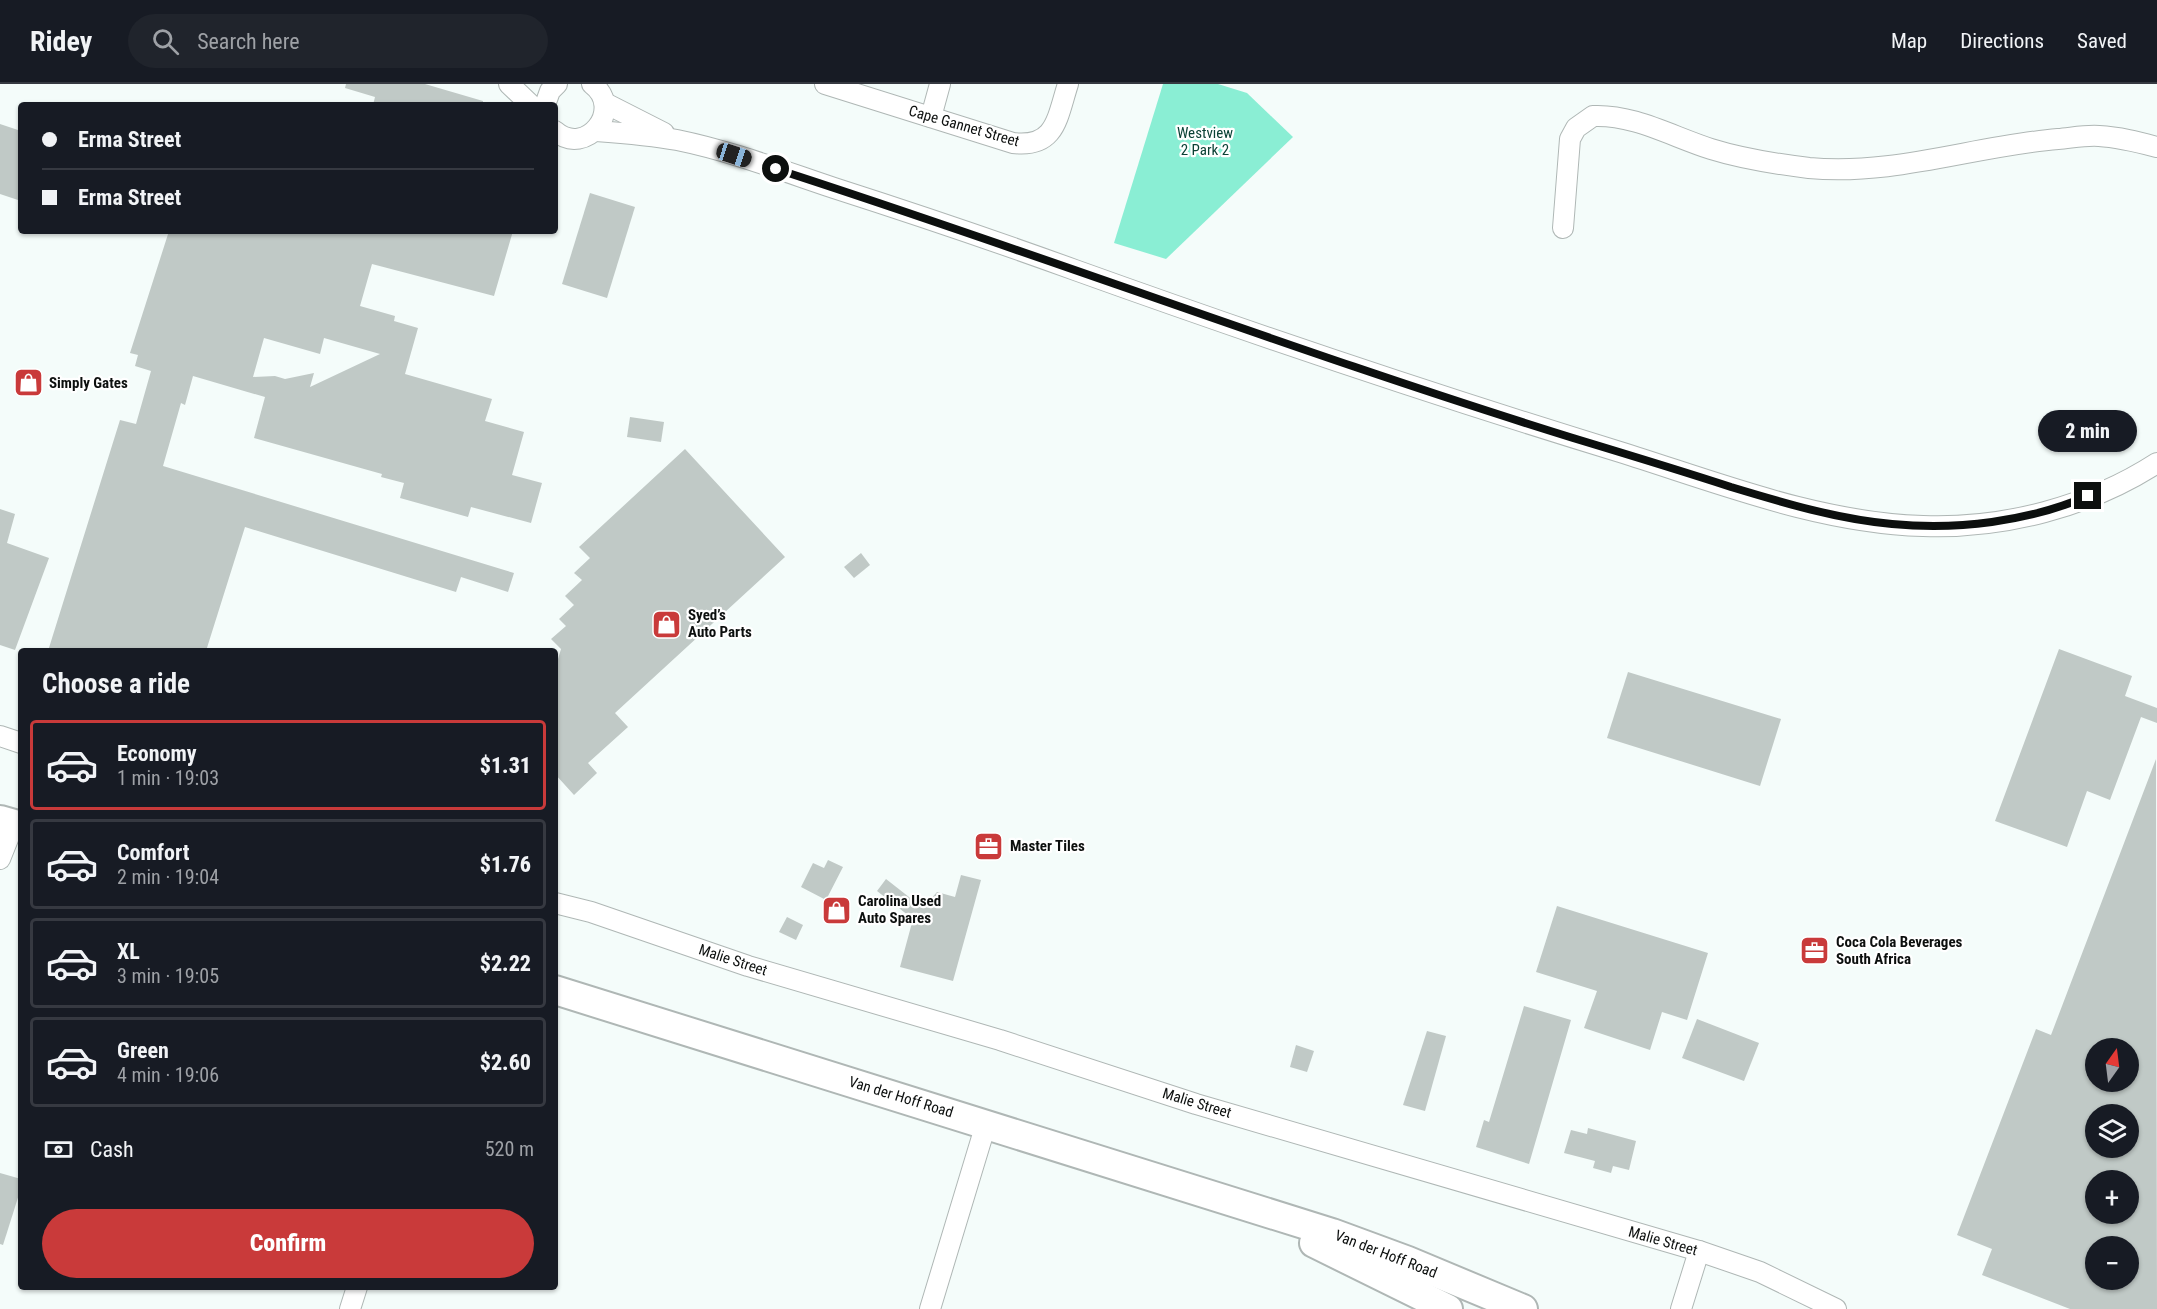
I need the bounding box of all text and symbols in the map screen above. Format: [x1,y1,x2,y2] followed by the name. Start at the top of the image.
[128,14,548,68] search box
[30,25,92,58] text: Ridey
[149,25,182,58] icon: search
[197,29,299,54] text: Search here
[1891,29,1927,53] text: Map
[1960,29,2044,53] text: Directions
[2077,29,2127,53] text: Saved
[907,102,1021,150] street label: Cape Gannet Street
[1177,124,1233,159] park label: Westview 2 Park 2
[78,127,181,152] text: Erma Street
[714,141,754,169] car
[762,155,789,182] route start
[78,185,181,210] text: Erma Street
[12,367,44,399] shop icon: Simply Gates
[49,374,128,392] place label: Simply Gates
[2038,409,2138,451] callout: 2 min
[2065,419,2110,443] text: 2 min
[2074,482,2101,509] route end
[688,606,752,641] place label: Syed’s Auto Parts
[651,608,683,640] shop icon: Syed’s Auto Parts
[42,668,190,700] text: Choose a ride
[45,738,99,792] icon: car
[117,741,197,766] text: Economy
[480,753,531,778] text: $1.31
[117,766,219,790] text: 1 min · 19:03
[973,830,1005,862] office icon: Master Tiles
[45,837,99,891] icon: car
[1010,837,1085,855] place label: Master Tiles
[117,840,190,865] text: Comfort
[480,852,531,877] text: $1.76
[117,865,219,889] text: 2 min · 19:04
[858,892,941,927] place label: Carolina Used Auto Spares
[821,894,853,926] shop icon: Carolina Used Auto Spares
[1836,933,1963,968] place label: Coca Cola Beverages South Africa
[1799,935,1831,967] office icon: Coca Cola Beverages South Africa
[45,936,99,990] icon: car
[117,939,140,964] text: XL
[696,940,770,980] street label: Malie Street
[480,951,531,976] text: $2.22
[117,964,219,988] text: 3 min · 19:05
[45,1035,99,1089] icon: car
[117,1038,169,1063] text: Green
[2085,1038,2139,1092] north arrow
[2085,1038,2139,1290] map controls
[480,1050,531,1075] text: $2.60
[117,1063,219,1087] text: 4 min · 19:06
[847,1073,955,1121] street label: Van der Hoff Road
[1160,1084,1234,1122] street label: Malie Street
[2085,1104,2139,1158] button: layers
[42,1133,75,1166] icon: cash
[90,1137,134,1162] text: Cash
[485,1137,534,1161] text: 520 m
[2085,1170,2139,1224] button: +
[42,1209,534,1278] button: Confirm
[1626,1223,1700,1259] street label: Malie Street
[1332,1226,1440,1282] street label: Van der Hoff Road
[2085,1236,2139,1290] button: −

